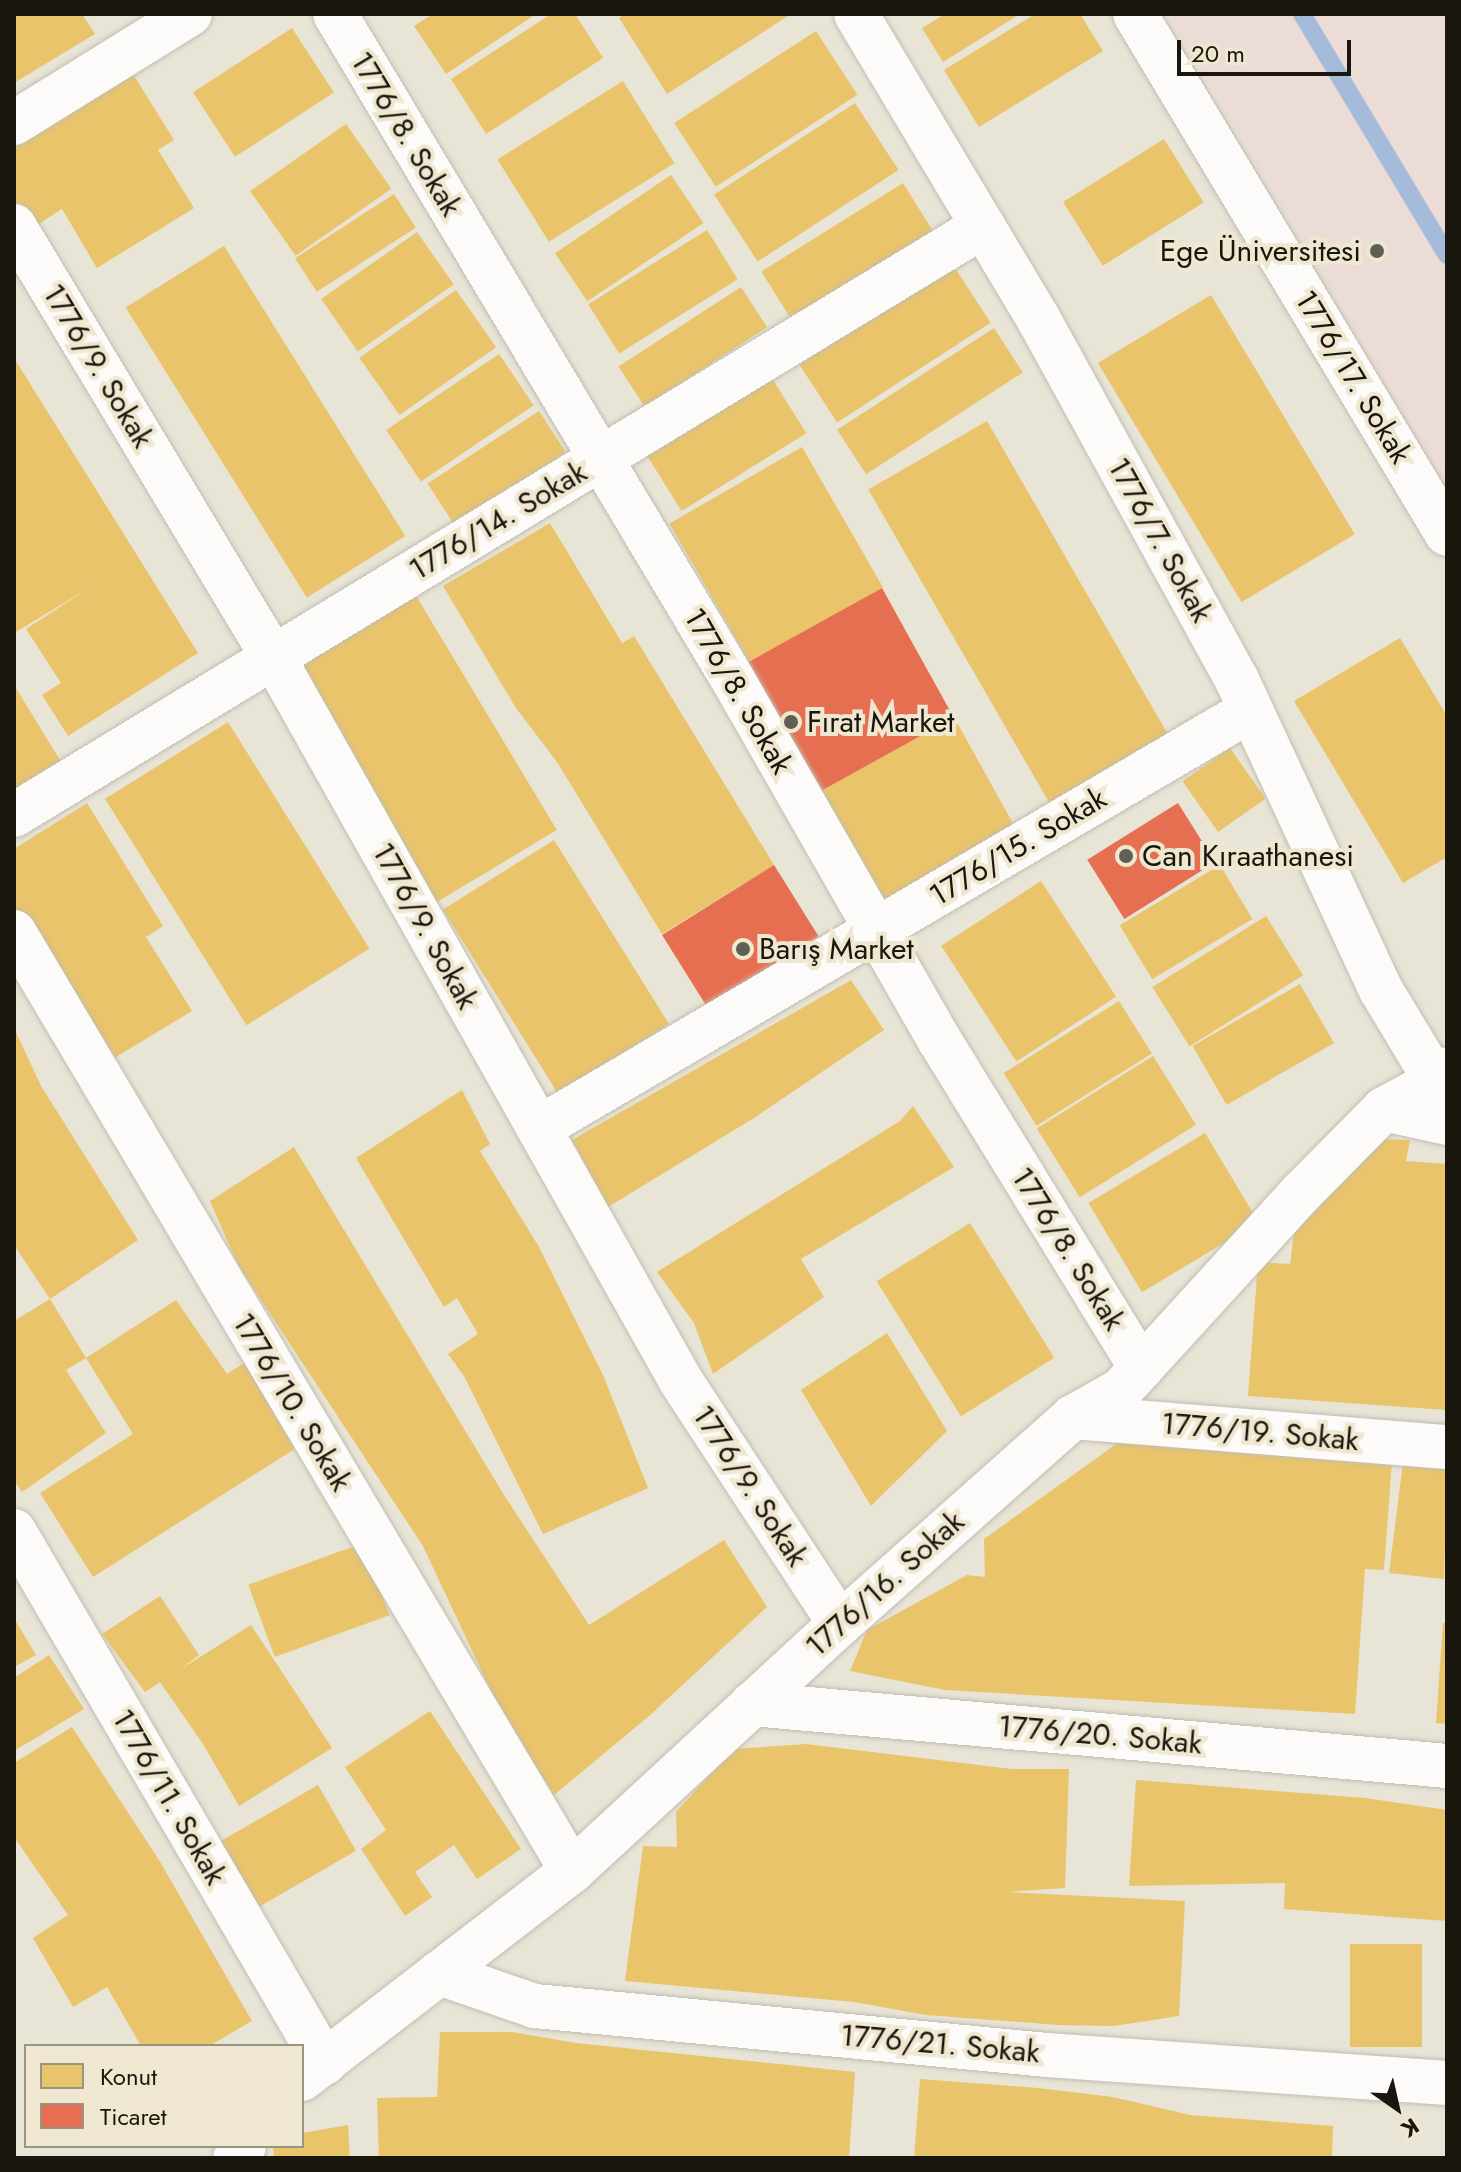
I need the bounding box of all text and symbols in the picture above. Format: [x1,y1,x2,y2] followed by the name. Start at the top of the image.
[1181,24,1355,74] scale bar
[1191,36,1245,71] text: 20 m
[343,45,469,223] street label: 1776/8. Sokak
[1160,233,1361,269] place label: Ege Üniversitesi
[1368,242,1386,260] marker: Ege Üniversitesi
[35,278,161,454] street label: 1776/9. Sokak
[1287,284,1419,470] street label: 1776/17. Sokak
[1100,452,1220,628] street label: 1776/7. Sokak
[403,454,593,588] street label: 1776/14. Sokak
[676,602,800,780] street label: 1776/8. Sokak
[807,704,955,740] place label: Fırat Market
[782,713,800,731] marker: Fırat Market
[923,780,1113,914] street label: 1776/15. Sokak
[365,837,485,1015] street label: 1776/9. Sokak
[1142,838,1354,874] place label: Can Kıraathanesi
[1117,847,1135,865] marker: Can Kıraathanesi
[759,931,914,967] place label: Barış Market
[734,940,752,958] marker: Barış Market
[1004,1161,1132,1337] street label: 1776/8. Sokak
[225,1307,359,1497] street label: 1776/10. Sokak
[685,1399,815,1573] street label: 1776/9. Sokak
[1160,1405,1360,1459] street label: 1776/19. Sokak
[799,1504,971,1664] street label: 1776/16. Sokak
[104,1703,234,1891] street label: 1776/11. Sokak
[997,1708,1203,1762] street label: 1776/20. Sokak
[839,2017,1041,2071] street label: 1776/21. Sokak
[24,2044,304,2148] legend
[100,2059,157,2094] text: Konut
[1357,2068,1437,2148] north arrow
[100,2099,166,2134] text: Ticaret
[1395,2110,1426,2145] text: K

